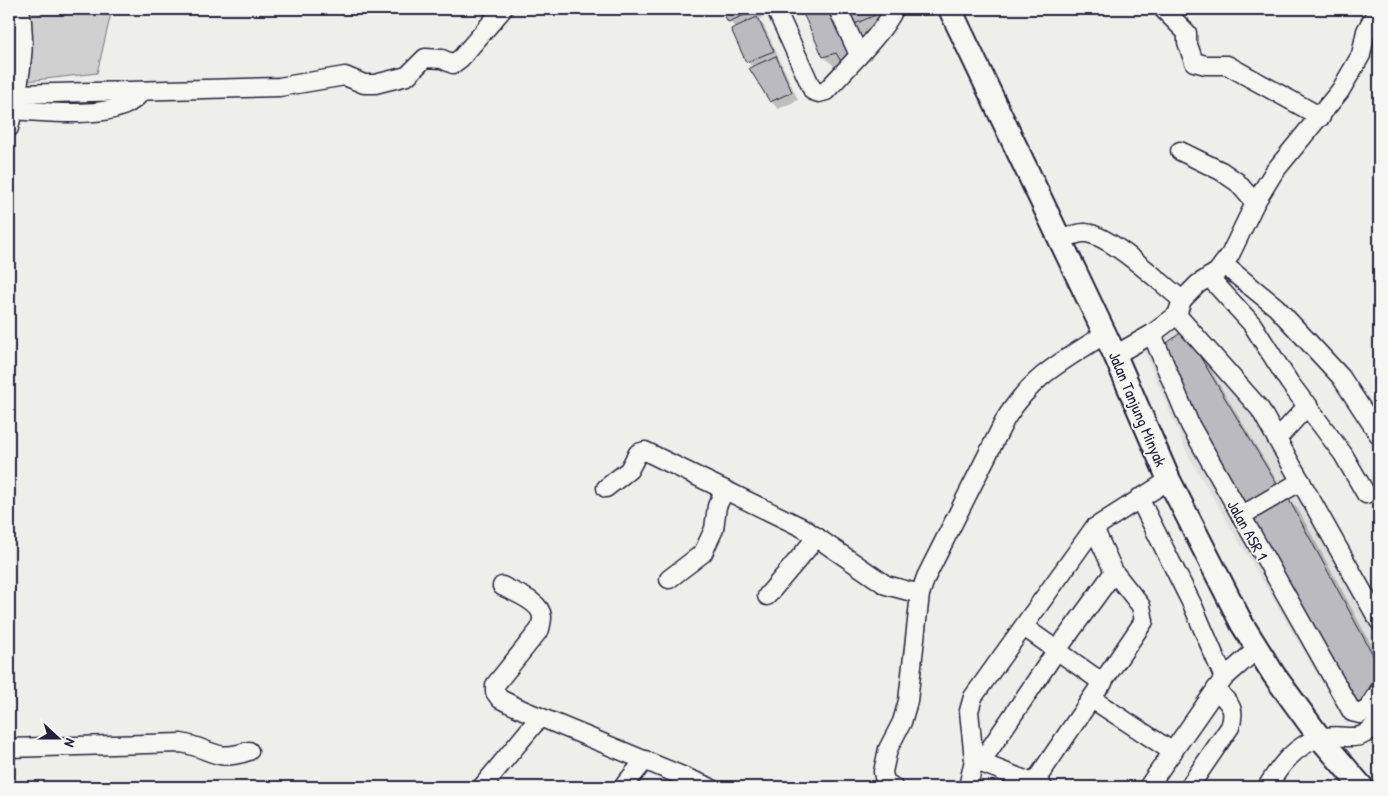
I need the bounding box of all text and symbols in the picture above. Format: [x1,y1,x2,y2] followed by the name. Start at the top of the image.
[1104,348,1172,470] street label: Jalan Tanjung Minyak
[1222,496,1274,564] street label: Jalan ASR 1
[32,714,82,764] north arrow
[60,736,81,750] text: N

